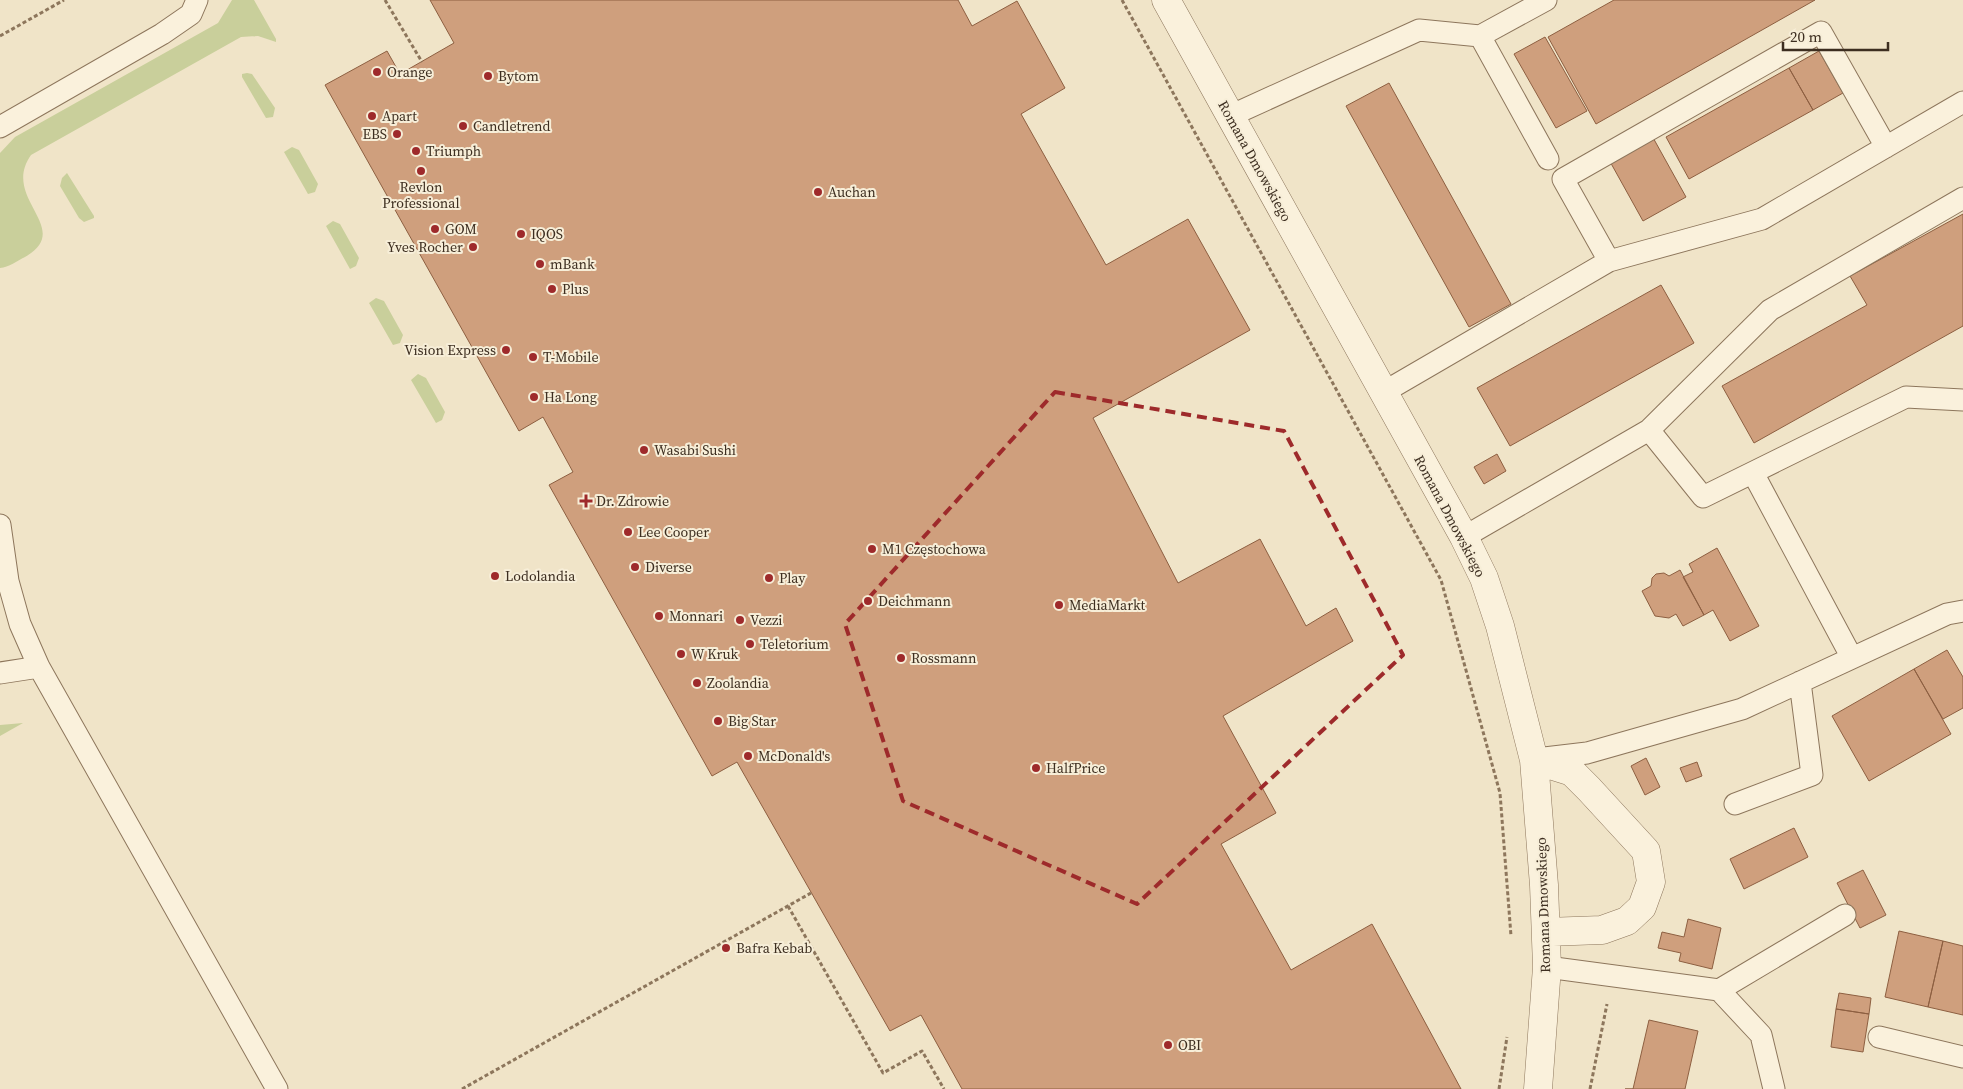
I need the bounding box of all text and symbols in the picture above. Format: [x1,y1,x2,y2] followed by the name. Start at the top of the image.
[1783,20,1888,52] scale bar
[1790,26,1822,47] text: 20 m
[387,62,432,82] place label: Orange
[371,66,383,78] marker: Orange
[498,66,539,86] place label: Bytom
[482,70,494,82] marker: Bytom
[1213,97,1297,225] street label: Romana Dmowskiego
[382,106,417,126] place label: Apart
[366,110,378,122] marker: Apart
[473,116,551,136] place label: Candletrend
[457,120,469,132] marker: Candletrend
[363,124,387,144] place label: EBS
[391,128,403,140] marker: EBS
[426,141,481,161] place label: Triumph
[410,145,422,157] marker: Triumph
[415,165,427,177] marker: Revlon Professional
[382,177,460,213] place label: Revlon Professional
[828,182,876,202] place label: Auchan
[812,186,824,198] marker: Auchan
[445,219,477,239] place label: GOM
[429,223,441,235] marker: GOM
[531,224,563,244] place label: IQOS
[515,228,527,240] marker: IQOS
[387,237,463,257] place label: Yves Rocher
[467,241,479,253] marker: Yves Rocher
[550,254,595,274] place label: mBank
[534,258,546,270] marker: mBank
[562,279,589,299] place label: Plus
[546,283,558,295] marker: Plus
[404,340,496,360] place label: Vision Express
[500,344,512,356] marker: Vision Express
[543,347,599,367] place label: T-Mobile
[527,351,539,363] marker: T-Mobile
[544,387,597,407] place label: Ha Long
[528,391,540,403] marker: Ha Long
[654,440,736,460] place label: Wasabi Sushi
[638,444,650,456] marker: Wasabi Sushi
[1409,451,1491,581] street label: Romana Dmowskiego
[596,491,669,511] place label: Dr. Zdrowie
[580,495,592,507] marker: Dr. Zdrowie
[638,522,709,542] place label: Lee Cooper
[622,526,634,538] marker: Lee Cooper
[882,539,987,559] place label: M1 Częstochowa
[866,543,878,555] marker: M1 Częstochowa
[645,557,692,577] place label: Diverse
[629,561,641,573] marker: Diverse
[505,566,576,586] place label: Lodolandia
[779,568,806,588] place label: Play
[489,570,501,582] marker: Lodolandia
[763,572,775,584] marker: Play
[878,591,951,611] place label: Deichmann
[862,595,874,607] marker: Deichmann
[1069,595,1146,615] place label: MediaMarkt
[1053,599,1065,611] marker: MediaMarkt
[669,606,723,626] place label: Monnari
[653,610,665,622] marker: Monnari
[750,610,783,630] place label: Vezzi
[734,614,746,626] marker: Vezzi
[760,634,829,654] place label: Teletorium
[744,638,756,650] marker: Teletorium
[691,644,739,664] place label: W Kruk
[675,648,687,660] marker: W Kruk
[911,648,977,668] place label: Rossmann
[895,652,907,664] marker: Rossmann
[707,673,770,693] place label: Zoolandia
[691,677,703,689] marker: Zoolandia
[728,711,776,731] place label: Big Star
[712,715,724,727] marker: Big Star
[758,746,830,766] place label: McDonald's
[742,750,754,762] marker: McDonald's
[1046,758,1106,778] place label: HalfPrice
[1030,762,1042,774] marker: HalfPrice
[1531,837,1555,973] street label: Romana Dmowskiego
[736,938,812,958] place label: Bafra Kebab
[720,942,732,954] marker: Bafra Kebab
[1178,1035,1201,1055] place label: OBI
[1162,1039,1174,1051] marker: OBI

